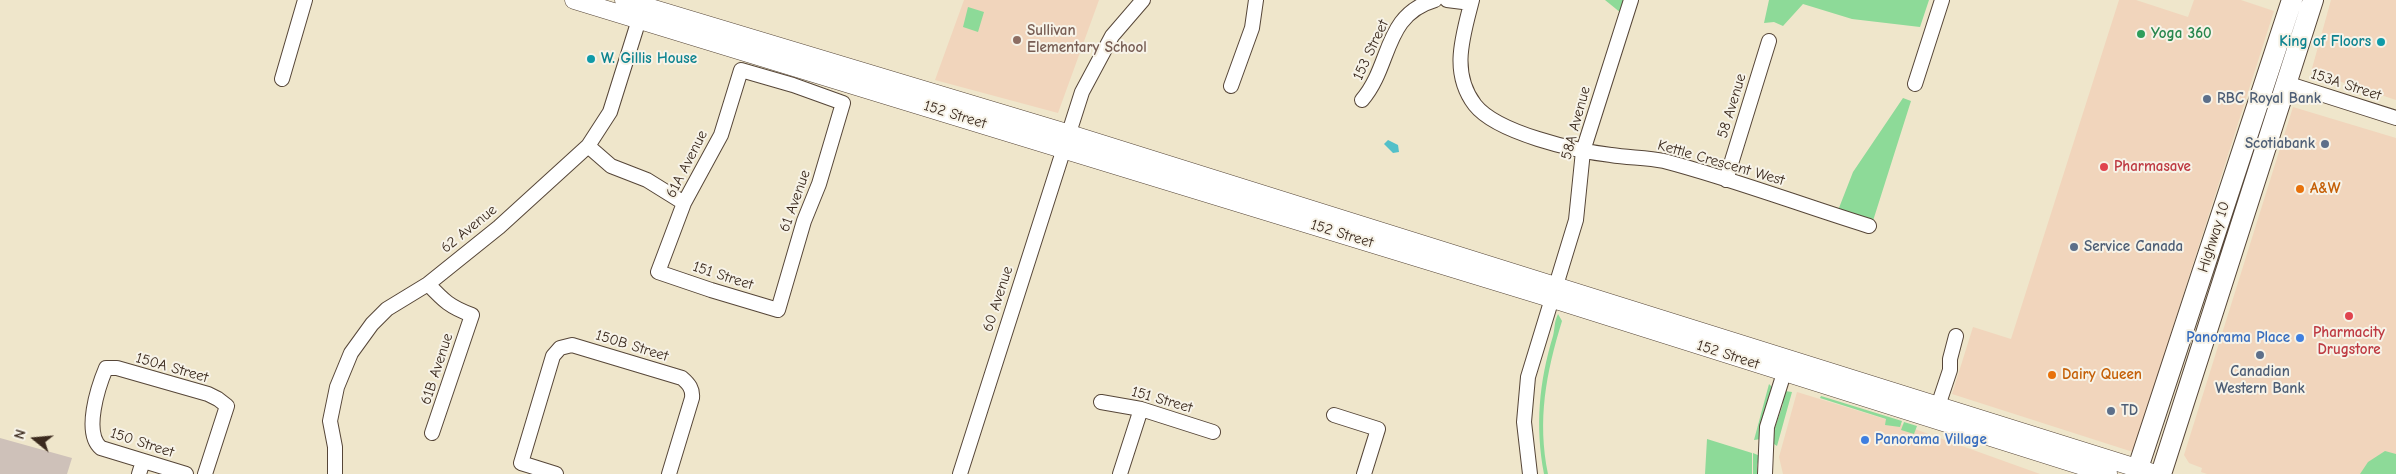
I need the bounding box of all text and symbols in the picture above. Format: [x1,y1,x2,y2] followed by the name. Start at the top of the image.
[1349,17,1393,83] street label: 153 Street
[1027,22,1147,57] place label: Sullivan Elementary School
[2151,25,2212,43] place label: Yoga 360
[2135,28,2147,40] marker: Yoga 360
[2279,33,2371,51] place label: King of Floors
[1011,34,1023,46] marker: Sullivan Elementary School
[2375,36,2387,48] marker: King of Floors
[601,50,697,68] place label: W. Gillis House
[585,53,597,65] marker: W. Gillis House
[2309,65,2383,105] street label: 153A Street
[1714,72,1750,140] street label: 58 Avenue
[1558,84,1594,162] street label: 58A Avenue
[2217,90,2321,108] place label: RBC Royal Bank
[2201,93,2213,105] marker: RBC Royal Bank
[922,97,988,133] street label: 152 Street
[662,127,712,201] street label: 61A Avenue
[2245,135,2315,153] place label: Scotiabank
[1655,136,1787,190] street label: Kettle Crescent West
[2319,138,2331,150] marker: Scotiabank
[2114,158,2191,176] place label: Pharmasave
[2098,161,2110,173] marker: Pharmasave
[775,167,815,235] street label: 61 Avenue
[2310,180,2340,198] place label: A&W
[2294,183,2306,195] marker: A&W
[2194,199,2234,275] street label: Highway 10
[437,201,501,257] street label: 62 Avenue
[1309,216,1375,252] street label: 152 Street
[2084,238,2183,256] place label: Service Canada
[2068,241,2080,253] marker: Service Canada
[690,258,756,294] street label: 151 Street
[979,264,1017,334] street label: 60 Avenue
[2343,310,2355,322] marker: Pharmacity Drugstore
[2313,324,2385,359] place label: Pharmacity Drugstore
[593,326,671,366] street label: 150B Street
[2186,329,2290,347] place label: Panorama Place
[417,331,457,407] street label: 61B Avenue
[2294,332,2306,344] marker: Panorama Place
[1695,336,1761,374] street label: 152 Street
[134,349,210,387] street label: 150A Street
[2254,349,2266,361] marker: Canadian Western Bank
[2215,363,2305,398] place label: Canadian Western Bank
[2062,366,2142,384] place label: Dairy Queen
[2046,369,2058,381] marker: Dairy Queen
[1129,383,1195,417] street label: 151 Street
[2121,402,2138,420] place label: TD
[2105,405,2117,417] marker: TD
[10,414,60,464] north arrow
[108,424,176,462] street label: 150 Street
[11,428,30,441] text: N
[1875,431,1987,449] place label: Panorama Village
[1859,434,1871,446] marker: Panorama Village

